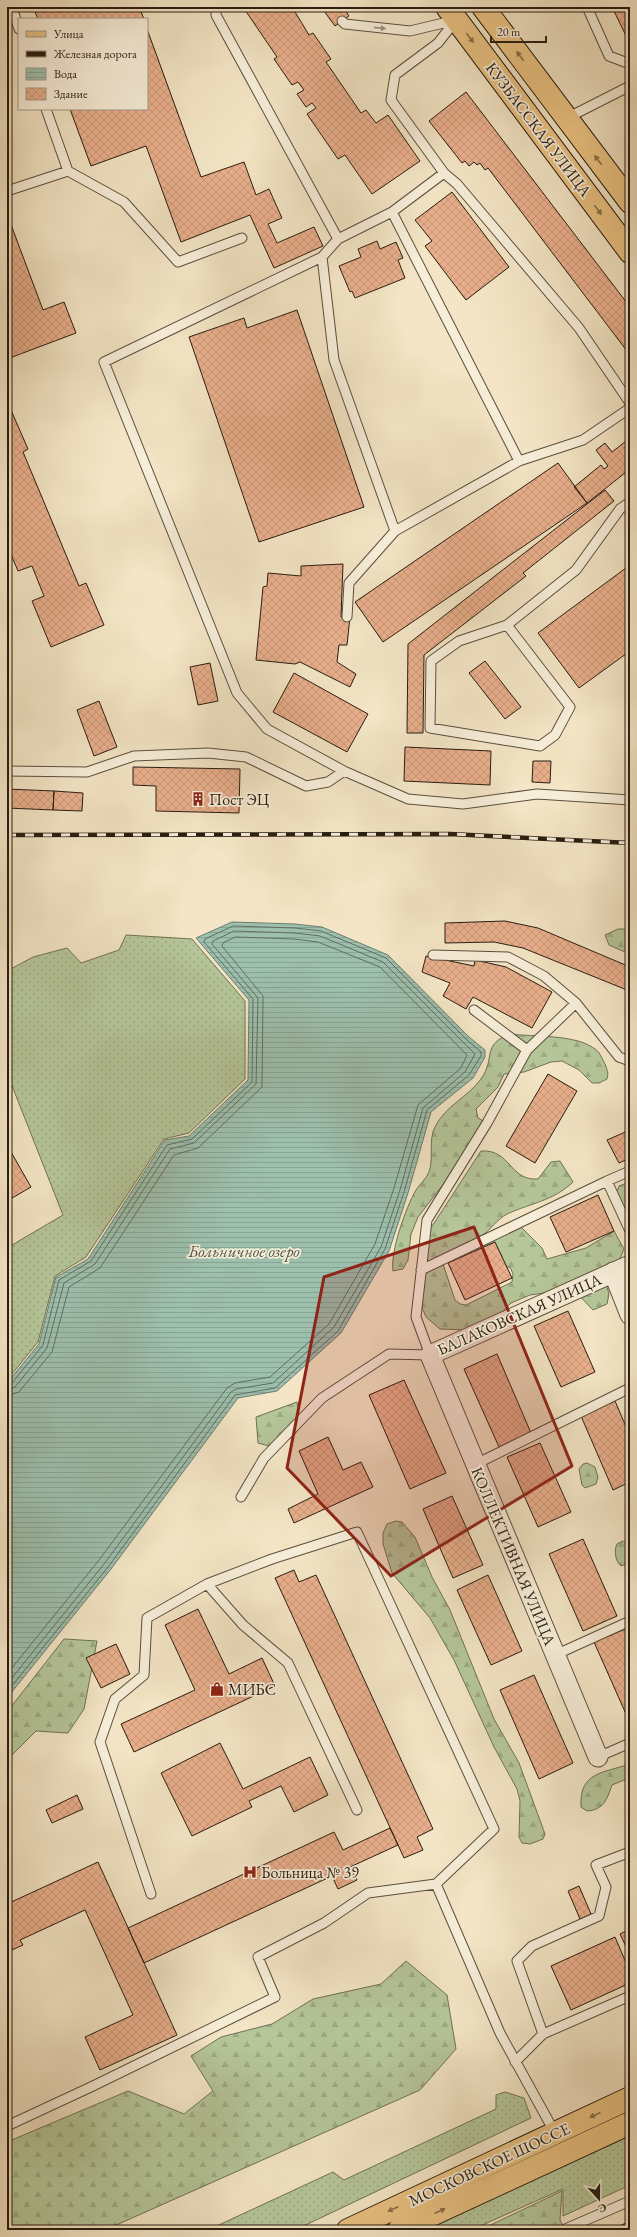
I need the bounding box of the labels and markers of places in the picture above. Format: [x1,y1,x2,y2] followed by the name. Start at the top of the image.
[209,789,270,810] place label: Пост ЭЦ
[190,791,206,807] building icon: Пост ЭЦ
[228,1679,276,1700] place label: МИБС
[209,1681,225,1697] shop icon: МИБС
[261,1862,359,1883] place label: Больница № 39
[242,1864,258,1880] hospital icon: Больница № 39

